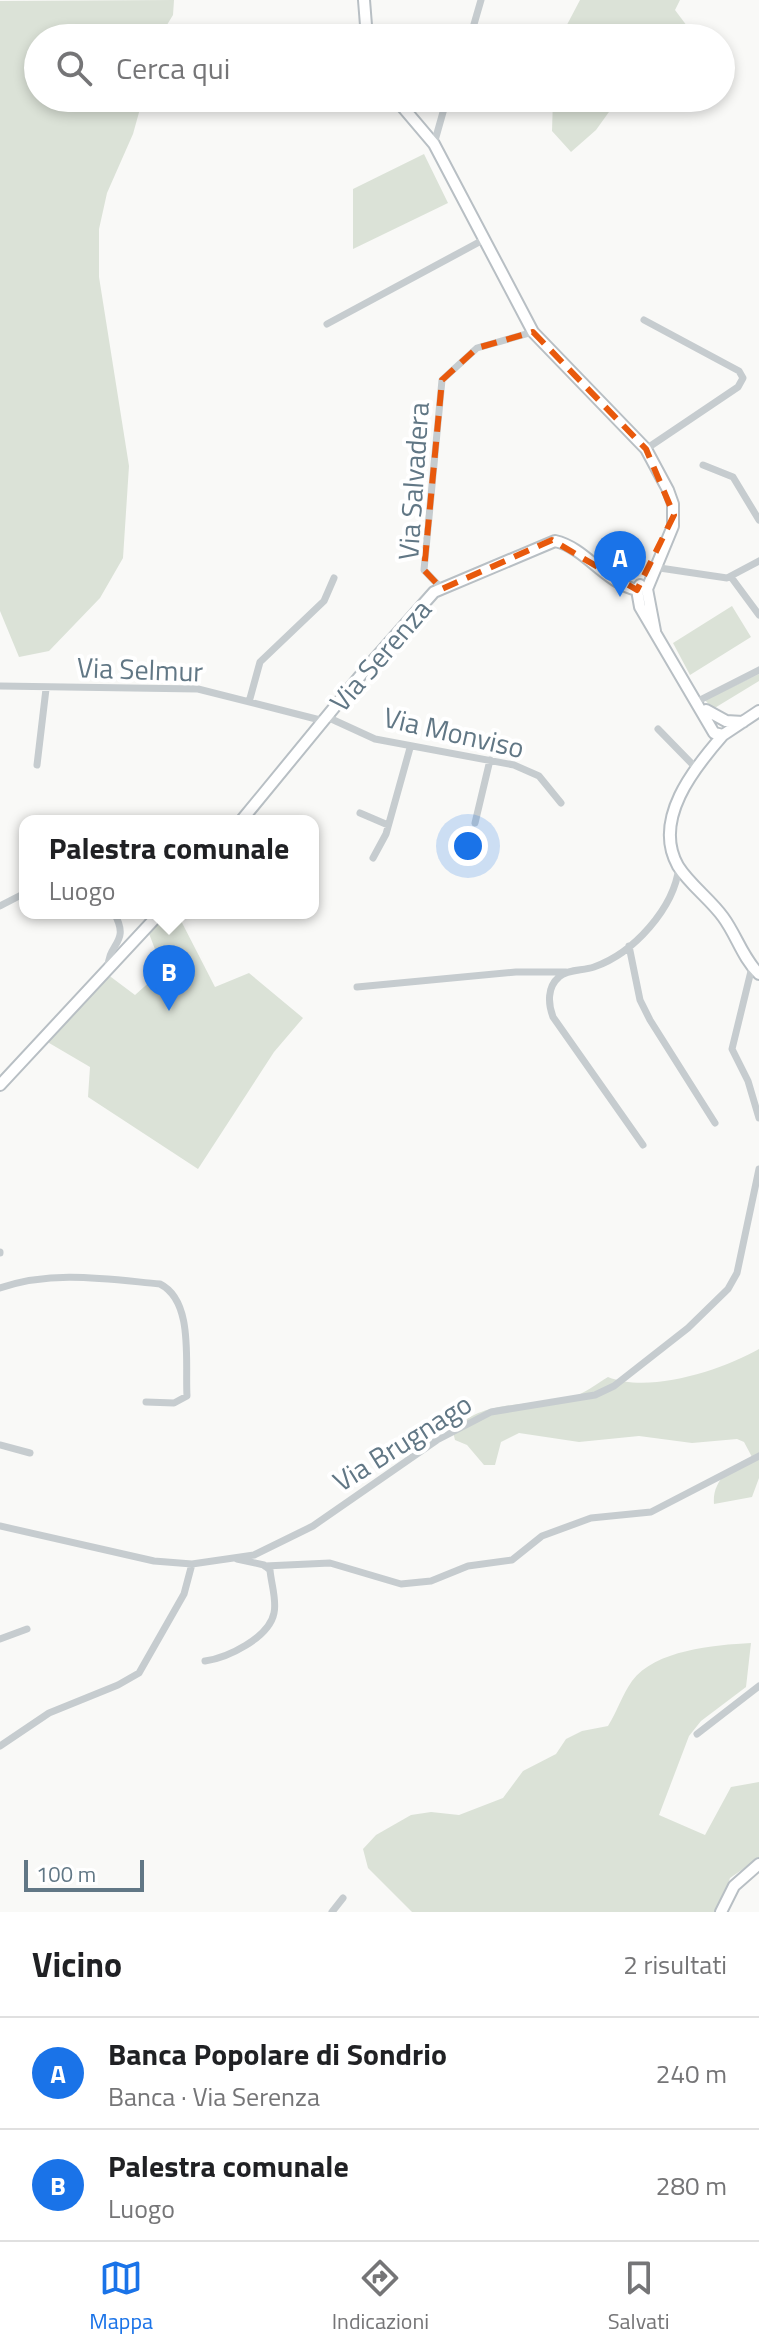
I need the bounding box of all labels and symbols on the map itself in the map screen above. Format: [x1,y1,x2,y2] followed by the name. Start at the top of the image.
[386,401,440,561] street label: Via Salvadera
[594,531,646,597] pin: A
[319,589,441,721] street label: Via Serenza
[76,645,204,693] street label: Via Selmur
[379,695,529,769] street label: Via Monviso
[448,826,488,866] your location
[143,945,195,1011] pin: B
[324,1382,480,1502] street label: Via Brugnago
[24,1856,144,1892] scale bar

